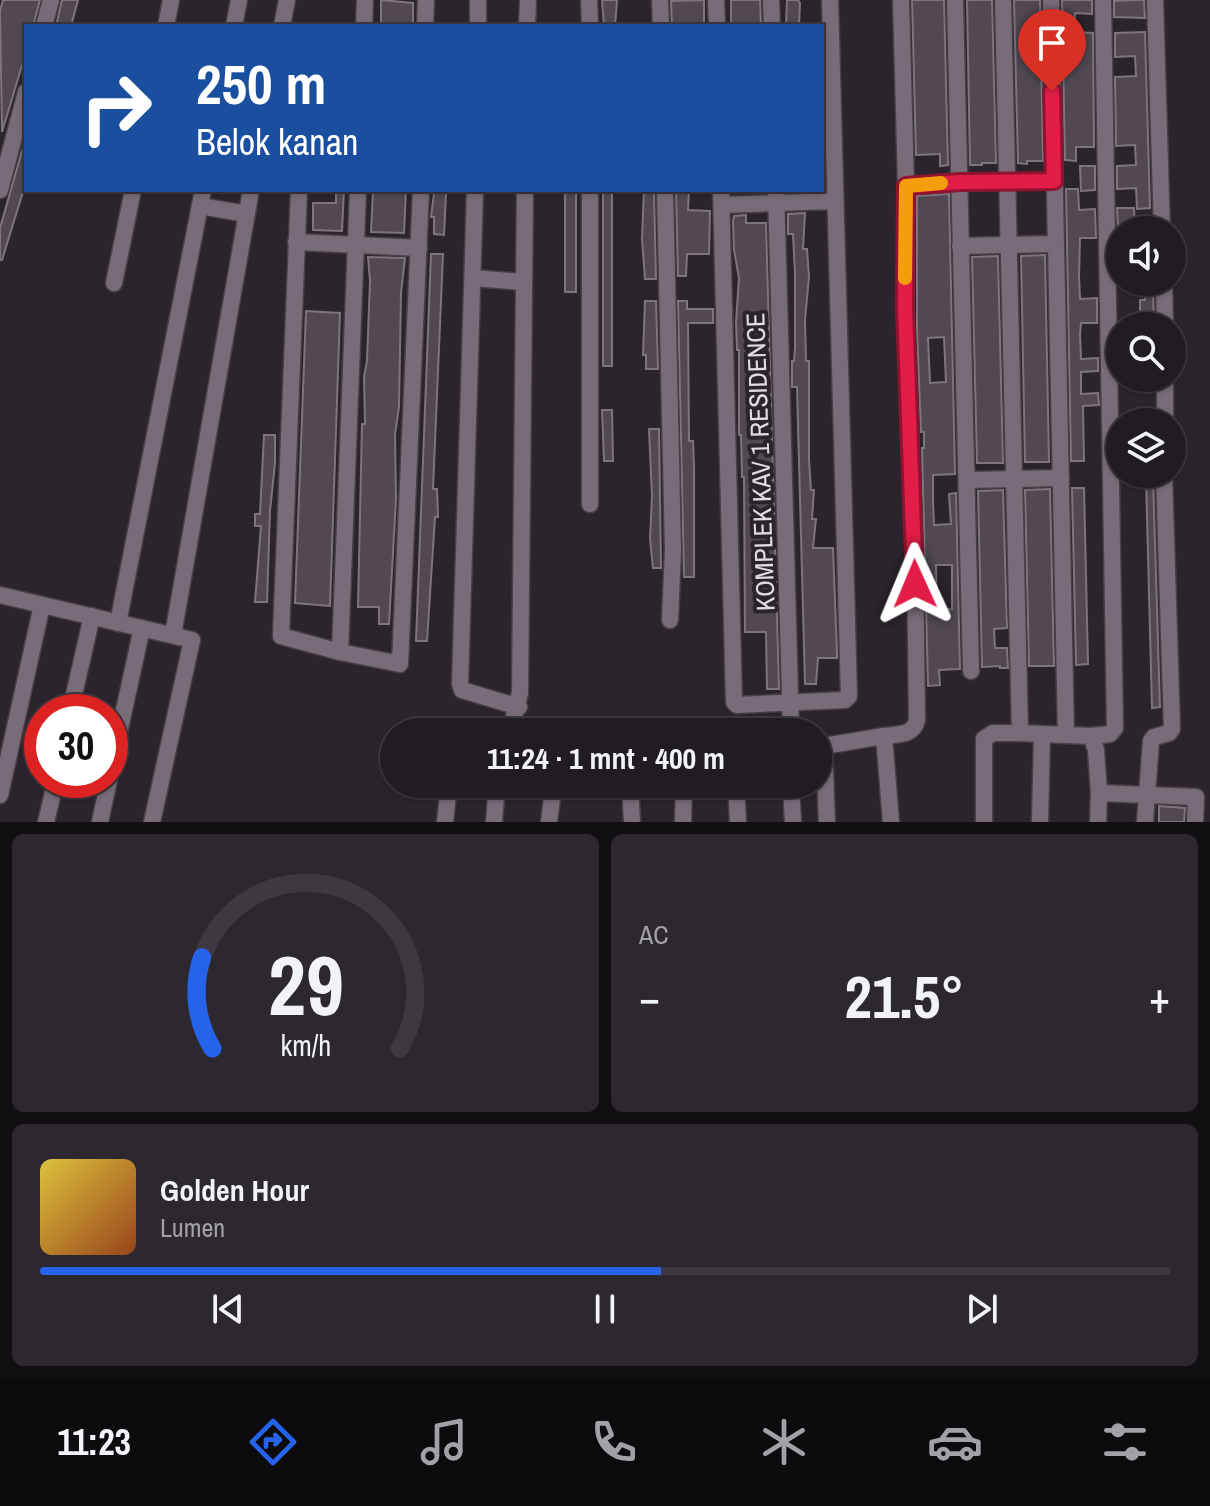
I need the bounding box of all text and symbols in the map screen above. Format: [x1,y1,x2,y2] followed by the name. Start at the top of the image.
[1018,9,1086,91] pin
[1030,21,1074,65] icon: arrive
[196,46,326,121] text: 250 m
[64,56,168,160] icon: right
[196,118,358,166] text: Belok kanan
[1106,216,1186,488] map controls
[1106,216,1186,296] button: sound
[737,312,783,612] street label: KOMPLEK KAV 1 RESIDENCE
[1106,312,1186,392] button: search
[1106,408,1186,488] button: layers
[873,542,957,626] position arrow
[24,694,128,798] speed limit sign: 30
[487,738,725,778] text: 11:24 · 1 mnt · 400 m
[639,917,669,952] text: AC
[268,929,343,1041] text: 29
[845,956,964,1037] text: 21.5°
[639,967,660,1027] text: −
[1149,967,1170,1027] text: +
[280,1026,331,1065] text: km/h
[160,1170,309,1210] text: Golden Hour
[160,1210,225,1245] text: Lumen
[206,1287,250,1331] icon: previous
[583,1287,627,1331] icon: pause
[960,1287,1004,1331] icon: next
[245,1414,301,1470] icon: directions
[416,1414,472,1470] icon: music
[586,1414,642,1470] icon: phone
[756,1414,812,1470] icon: climate
[927,1414,983,1470] icon: car
[1097,1414,1153,1470] icon: filters
[57,1418,131,1466] text: 11:23

